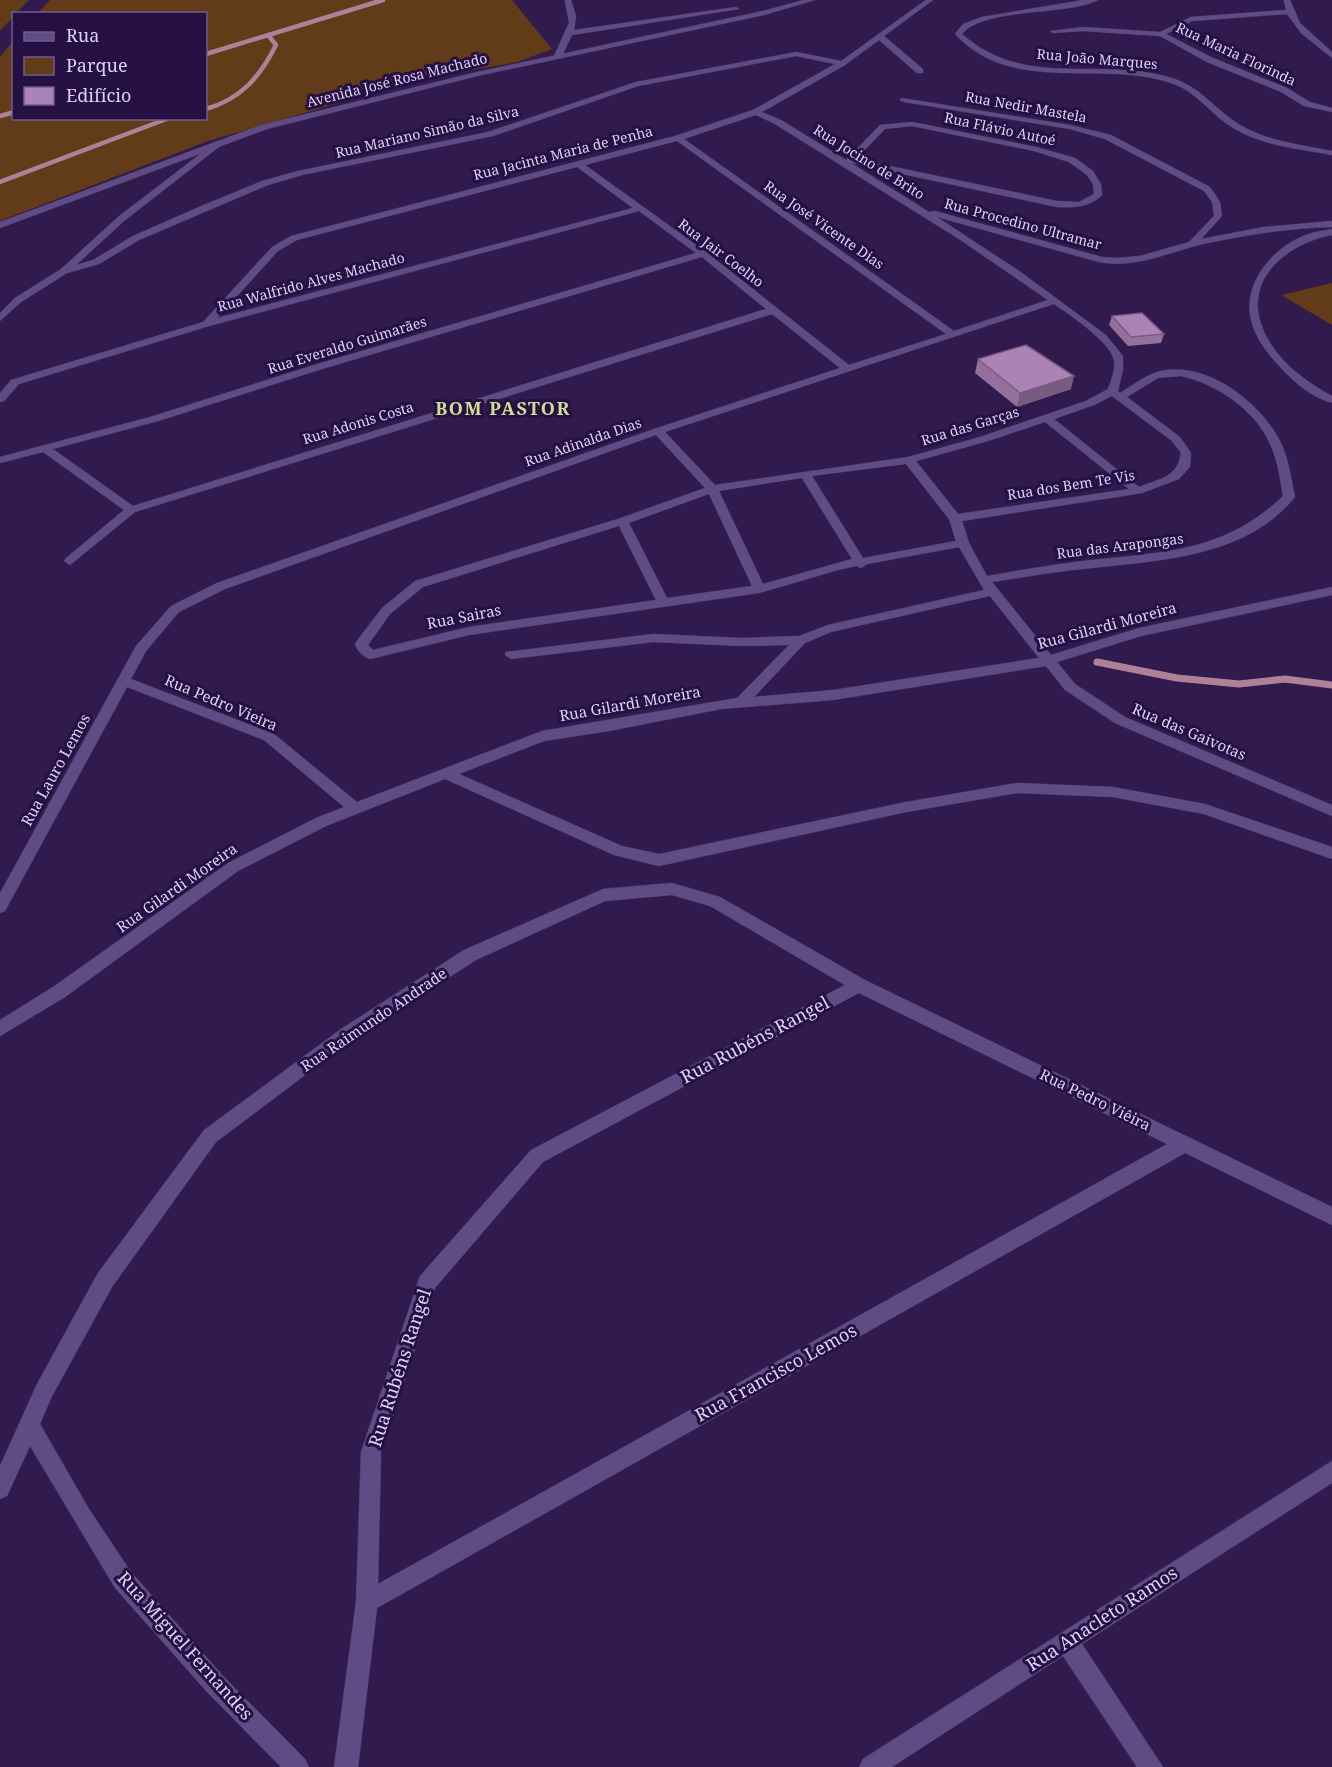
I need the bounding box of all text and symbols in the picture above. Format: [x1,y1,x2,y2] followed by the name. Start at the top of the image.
[12,12,207,120] legend
[1173,17,1299,90] street label: Rua Maria Florinda
[66,23,99,47] text: Rua
[1036,44,1158,73] street label: Rua João Marques
[305,48,489,111] street label: Avenida José Rosa Machado
[66,53,128,77] text: Parque
[66,83,131,107] text: Edifício
[964,86,1088,127] street label: Rua Nedir Mastela
[333,101,521,162] street label: Rua Mariano Simão da Silva
[943,107,1058,150] street label: Rua Flávio Autoé
[810,120,928,203] street label: Rua Jocino de Brito
[471,121,655,184] street label: Rua Jacinta Maria de Penha
[761,176,888,273] street label: Rua José Vicente Dias
[942,193,1104,254] street label: Rua Procedino Ultramar
[675,214,768,291] street label: Rua Jair Coelho
[215,247,407,316] street label: Rua Walfrido Alves Machado
[265,311,429,378] street label: Rua Everaldo Guimarães
[435,396,571,420] district label: BOM PASTOR
[300,397,416,448] street label: Rua Adonis Costa
[918,402,1021,449] street label: Rua das Garças
[522,413,644,470] street label: Rua Adinalda Dias
[1006,465,1136,504] street label: Rua dos Bem Te Vis
[1055,528,1184,563] street label: Rua das Arapongas
[1035,597,1178,653] street label: Rua Gilardi Moreira
[425,599,503,633] street label: Rua Sairas
[162,669,281,735] street label: Rua Pedro Vieira
[558,681,702,725] street label: Rua Gilardi Moreira
[1129,698,1250,764] street label: Rua das Gaivotas
[16,710,94,829] street label: Rua Lauro Lemos
[112,838,241,936] street label: Rua Gilardi Moreira
[297,963,450,1076] street label: Rua Raimundo Andrade
[676,990,833,1088] street label: Rua Rubéns Rangel
[1037,1064,1154,1135] street label: Rua Pedro Viêira
[362,1285,436,1450] street label: Rua Rubéns Rangel
[690,1318,861,1427] street label: Rua Francisco Lemos
[1021,1560,1182,1676] street label: Rua Anacleto Ramos
[113,1566,259,1725] street label: Rua Miguel Fernandes

